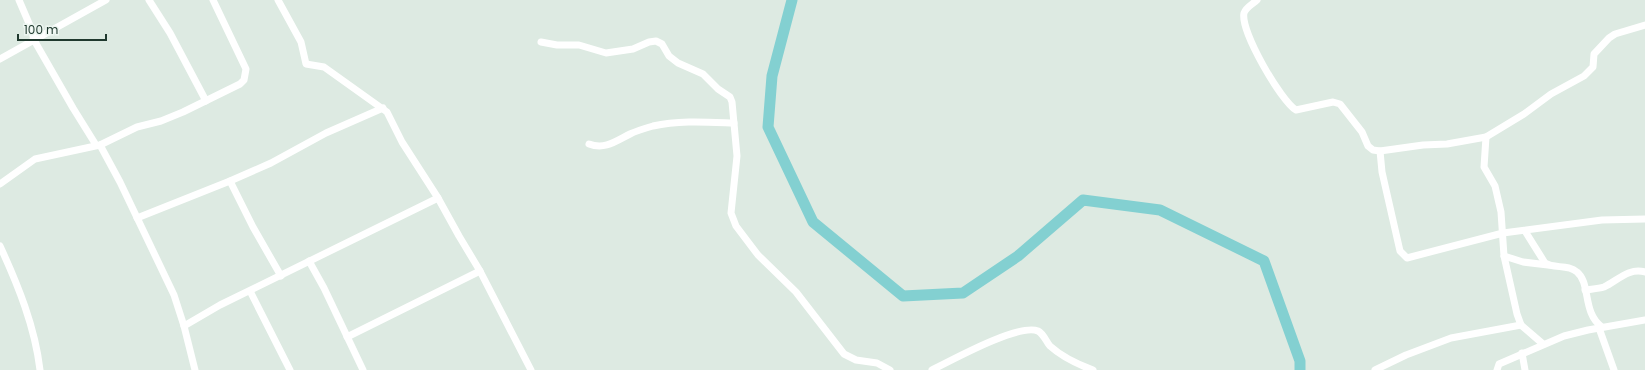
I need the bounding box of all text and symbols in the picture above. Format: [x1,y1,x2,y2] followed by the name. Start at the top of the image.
[18,16,106,42] scale bar
[24,21,58,38] text: 100 m

